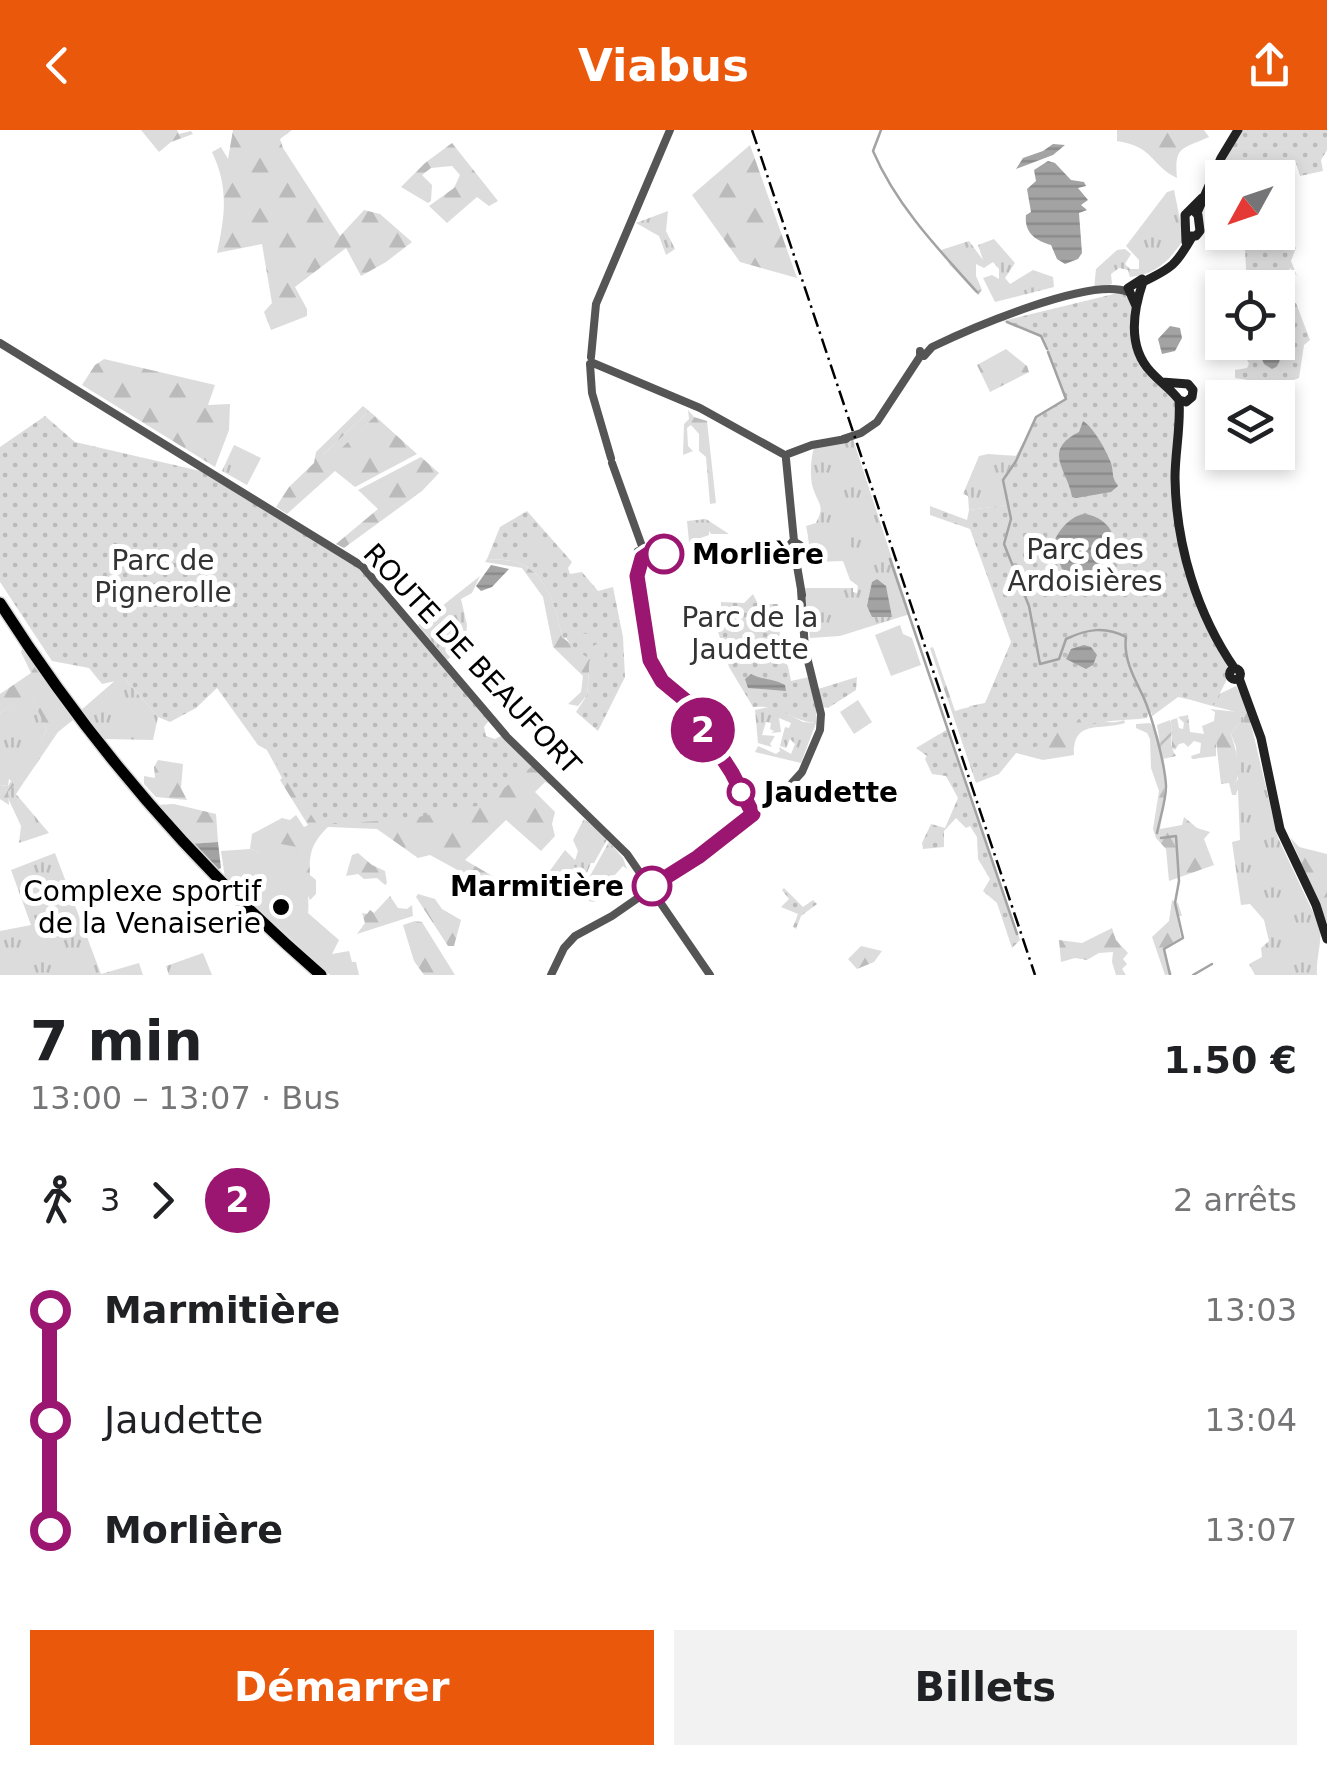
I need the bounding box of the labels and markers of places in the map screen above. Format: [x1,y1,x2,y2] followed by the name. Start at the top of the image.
[645,535,683,573] marker: Morlière
[692,538,824,571] place label: Morlière
[762,776,898,809] place label: Jaudette
[728,779,754,805] marker: Jaudette
[633,867,671,905] marker: Marmitière
[450,870,624,903] place label: Marmitière
[23,875,262,940] place label: Complexe sportif de la Venaiserie
[270,896,292,918] marker: Complexe sportif de la Venaiserie

